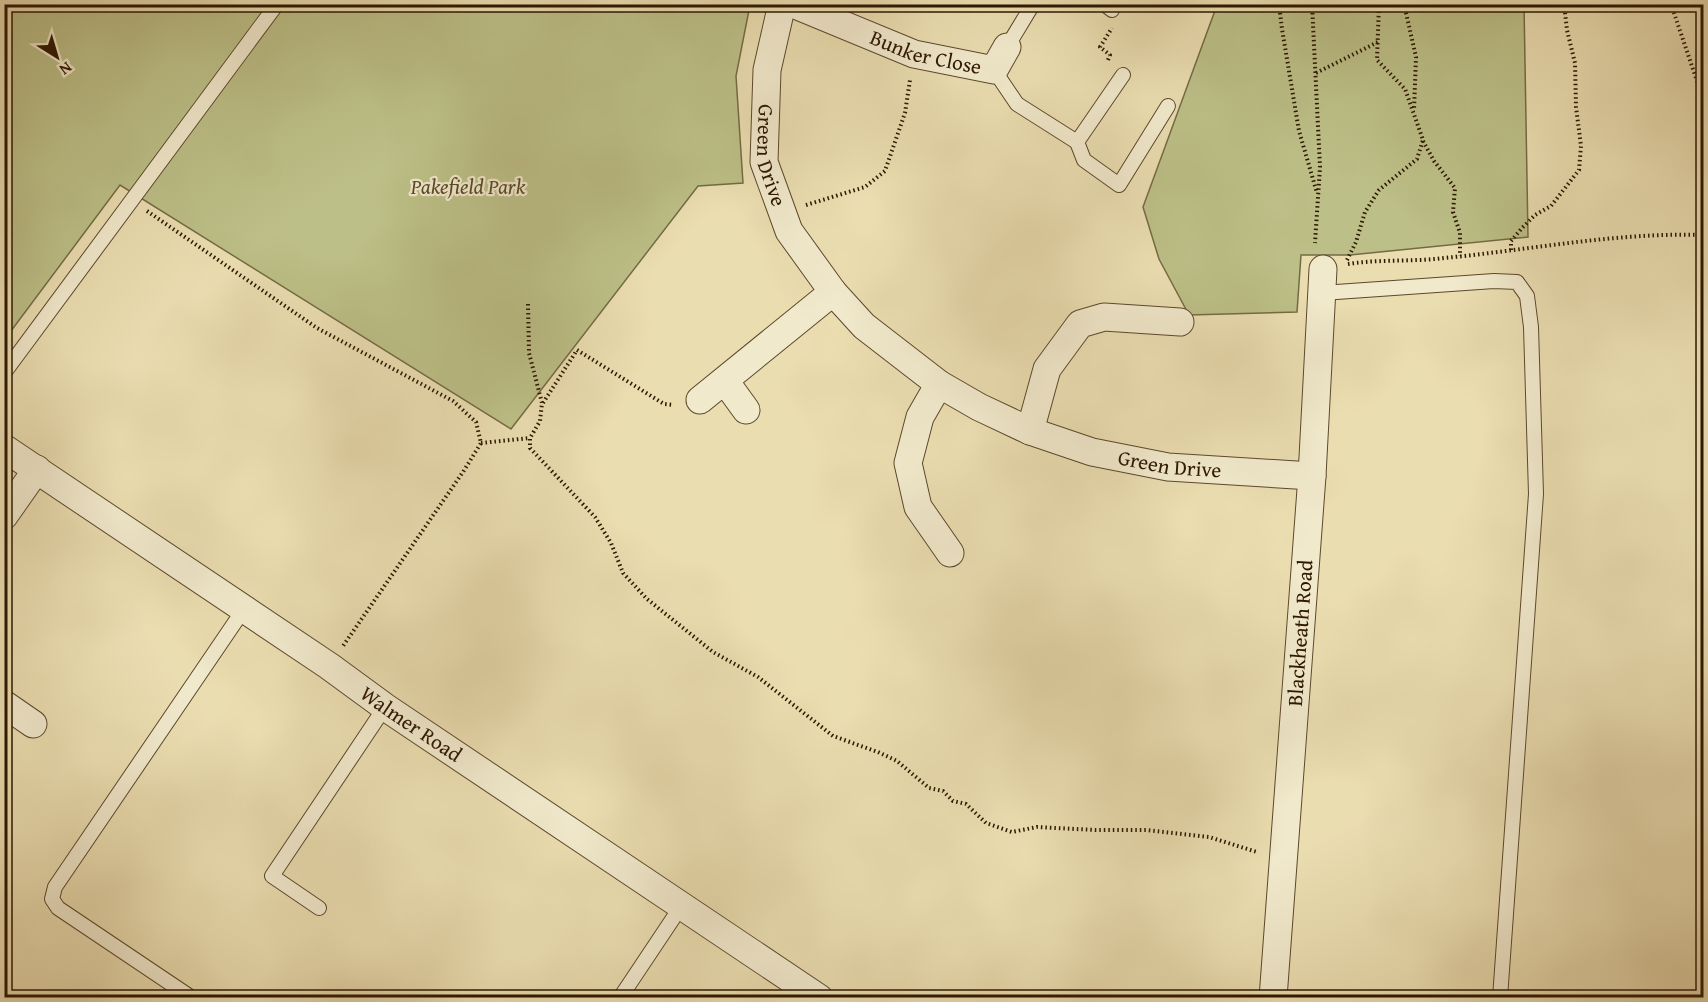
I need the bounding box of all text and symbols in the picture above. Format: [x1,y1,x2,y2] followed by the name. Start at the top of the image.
[865,22,984,82] street label: Bunker Close
[27,27,87,87] north arrow
[54,56,78,82] text: N
[749,104,795,211] street label: Green Drive
[410,171,526,202] park label: Pakefield Park
[1115,442,1222,485] street label: Green Drive
[1279,558,1321,707] street label: Blackheath Road
[354,678,469,770] street label: Walmer Road

